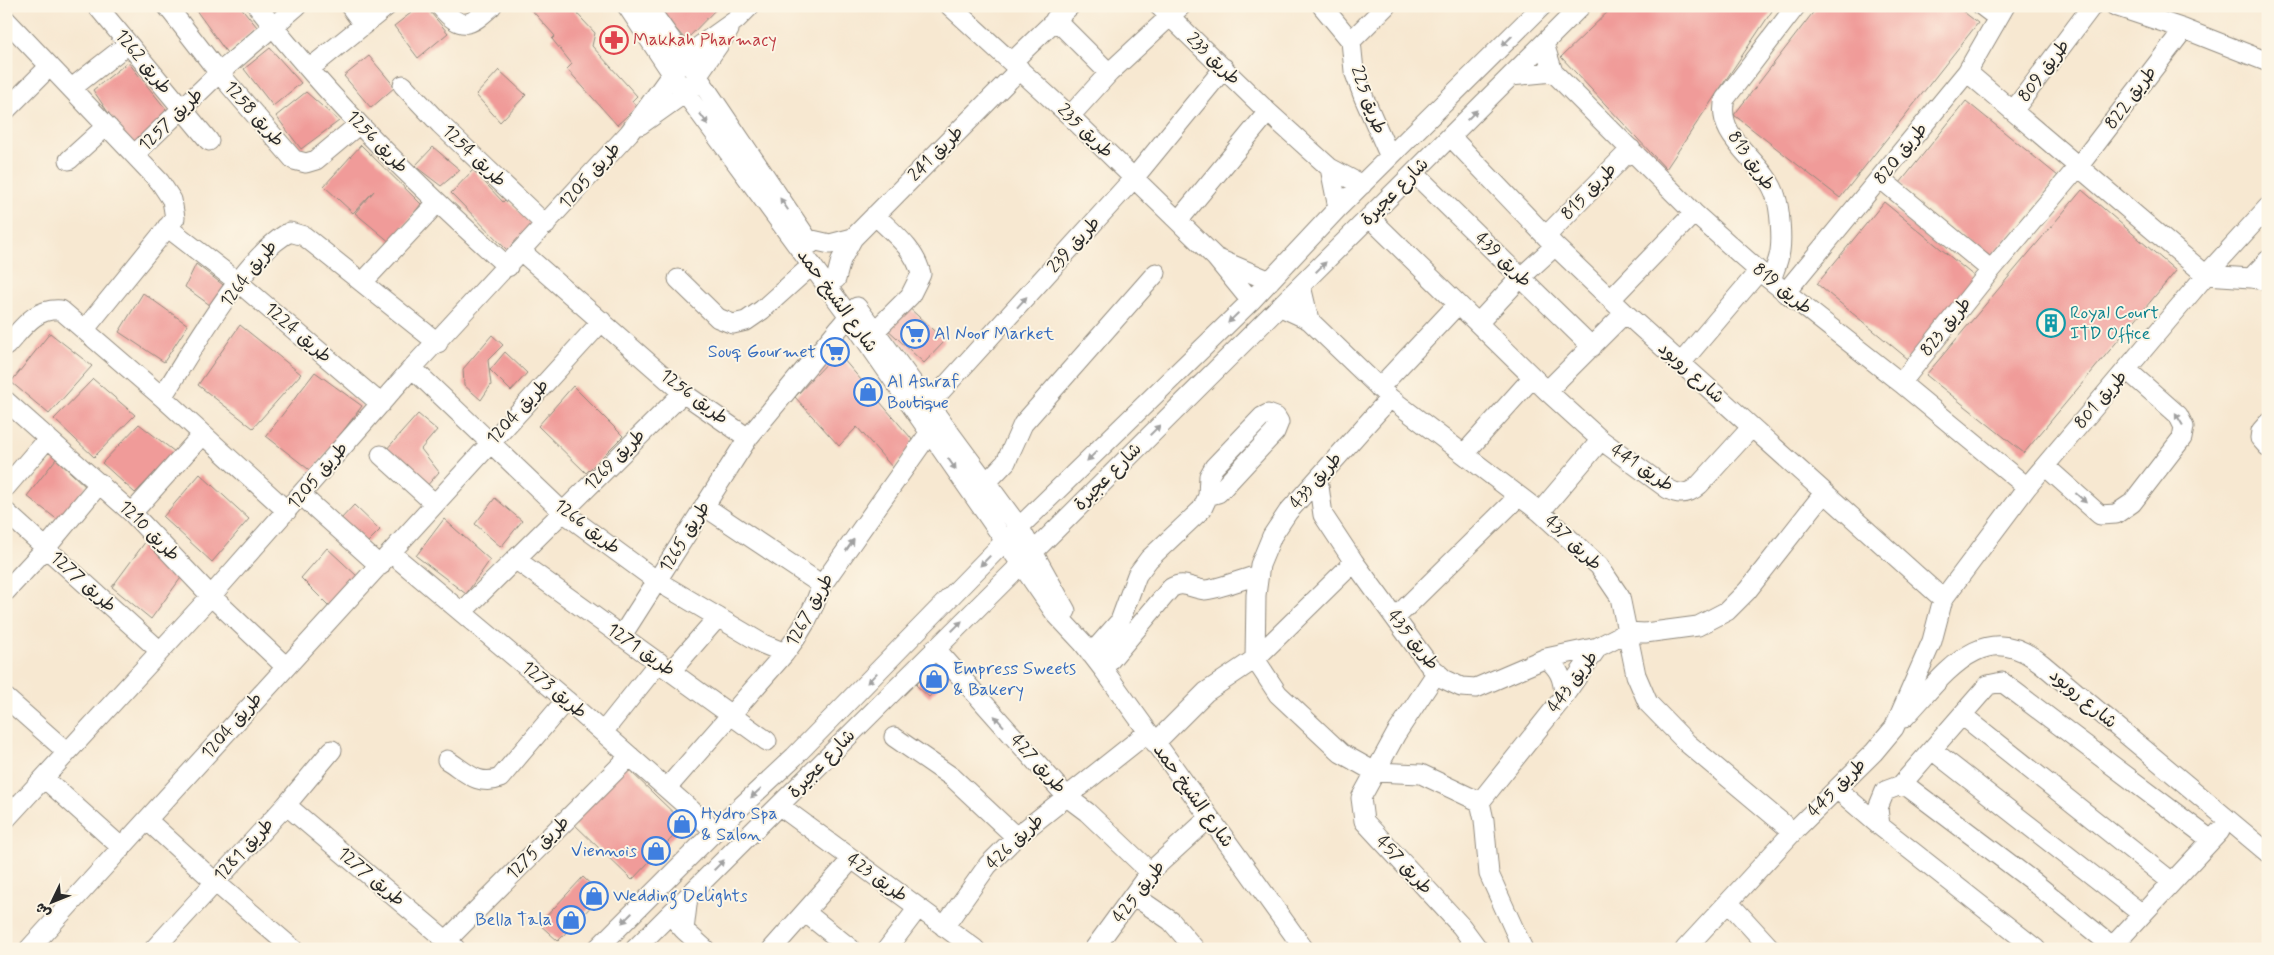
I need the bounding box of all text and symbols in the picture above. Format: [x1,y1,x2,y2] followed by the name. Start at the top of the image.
[109,24,177,100] street label: طريق 1262
[599,25,629,55] pharmacy icon: Makkah Pharmacy
[1181,27,1245,91] street label: طريق 233
[633,28,777,52] place label: Makkah Pharmacy
[1501,34,1513,46] one-way arrow
[2013,35,2075,107] street label: طريق 809
[2099,62,2163,134] street label: طريق 822
[1345,63,1391,137] street label: طريق 225
[219,76,289,152] street label: طريق 1258
[133,83,209,157] street label: طريق 1257
[1052,98,1118,164] street label: طريق 235
[341,105,413,179] street label: طريق 1256
[1466,109,1478,121] one-way arrow
[699,112,709,125] one-way arrow
[1869,118,1933,190] street label: طريق 820
[437,119,511,193] street label: طريق 1254
[903,121,969,187] street label: طريق 241
[1722,126,1780,196] street label: طريق 813
[554,138,626,214] street label: طريق 1205
[1356,153,1434,231] street label: شارع عجيرة
[1556,158,1622,226] street label: طريق 815
[779,198,789,211] one-way arrow
[1042,211,1106,279] street label: طريق 239
[1469,227,1537,293] street label: طريق 439
[215,236,283,312] street label: طريق 1264
[791,244,883,358] street label: شارع الشيخ حمد
[1747,258,1817,320] street label: طريق 819
[1314,261,1326,273] one-way arrow
[1915,292,1977,362] street label: طريق 823
[1017,296,1028,309] one-way arrow
[259,297,337,369] street label: طريق 1224
[2070,301,2159,346] place label: Royal Court ITD Office
[2036,308,2066,338] building icon: Royal Court ITD Office
[1227,312,1239,324] one-way arrow
[900,319,930,349] supermarket icon: Al Noor Market
[934,322,1055,346] place label: Al Noor Market
[820,337,850,367] supermarket icon: Souq Gourmet
[1653,337,1729,409] street label: شارع روبود
[708,340,816,364] place label: Souq Gourmet
[655,364,733,430] street label: طريق 1256
[2069,366,2133,434] street label: طريق 801
[887,370,959,415] place label: Al Ashraf Boutique
[481,374,555,450] street label: طريق 1204
[853,377,883,407] shop icon: Al Ashraf Boutique
[2175,413,2184,426] one-way arrow
[579,424,651,496] street label: طريق 1269
[1149,425,1161,437] one-way arrow
[282,437,354,515] street label: طريق 1205
[1069,438,1147,516] street label: شارع عجيرة
[1606,438,1678,498] street label: طريق 441
[1284,448,1348,514] street label: طريق 433
[1086,450,1098,462] one-way arrow
[947,457,957,471] one-way arrow
[2075,492,2087,504] one-way arrow
[549,494,625,560] street label: طريق 1266
[113,495,185,567] street label: طريق 1210
[654,497,716,577] street label: طريق 1265
[1539,510,1607,576] street label: طريق 437
[845,538,855,552] one-way arrow
[45,546,121,618] street label: طريق 1277
[979,555,991,567] one-way arrow
[780,569,840,651] street label: طريق 1267
[1382,605,1444,675] street label: طريق 435
[602,618,680,682] street label: طريق 1271
[951,620,963,632] one-way arrow
[1542,646,1604,718] street label: طريق 443
[516,656,592,724] street label: طريق 1273
[953,657,1076,702] place label: Empress Sweets & Bakery
[919,664,949,694] shop icon: Empress Sweets & Bakery
[2044,664,2122,734] street label: شارع روبود
[866,672,878,684] one-way arrow
[196,688,268,764] street label: طريق 1204
[994,715,1005,728] one-way arrow
[783,724,861,804] street label: شارع عجيرة
[1005,729,1071,799] street label: طريق 427
[1147,739,1239,853] street label: شارع الشيخ حمد
[1802,753,1872,823] street label: طريق 445
[750,787,763,798] one-way arrow
[701,802,778,847] place label: Hydro Spa & Salon
[667,809,697,839] shop icon: Hydro Spa & Salon
[981,809,1049,875] street label: طريق 426
[501,811,575,885] street label: طريق 1275
[209,813,279,887] street label: طريق 1281
[1370,830,1438,900] street label: طريق 457
[641,836,671,866] shop icon: Viennois
[571,839,637,863] place label: Viennois
[332,842,410,912] street label: طريق 1277
[842,848,912,908] street label: طريق 423
[1107,856,1171,928] street label: طريق 425
[713,859,725,871] one-way arrow
[28,878,78,928] north arrow
[579,881,609,911] shop icon: Wedding Delights
[613,884,748,910] place label: Wedding Delights
[31,898,55,922] text: ش
[556,905,586,935] shop icon: Bella Tala
[475,908,552,932] place label: Bella Tala
[622,912,634,924] one-way arrow

